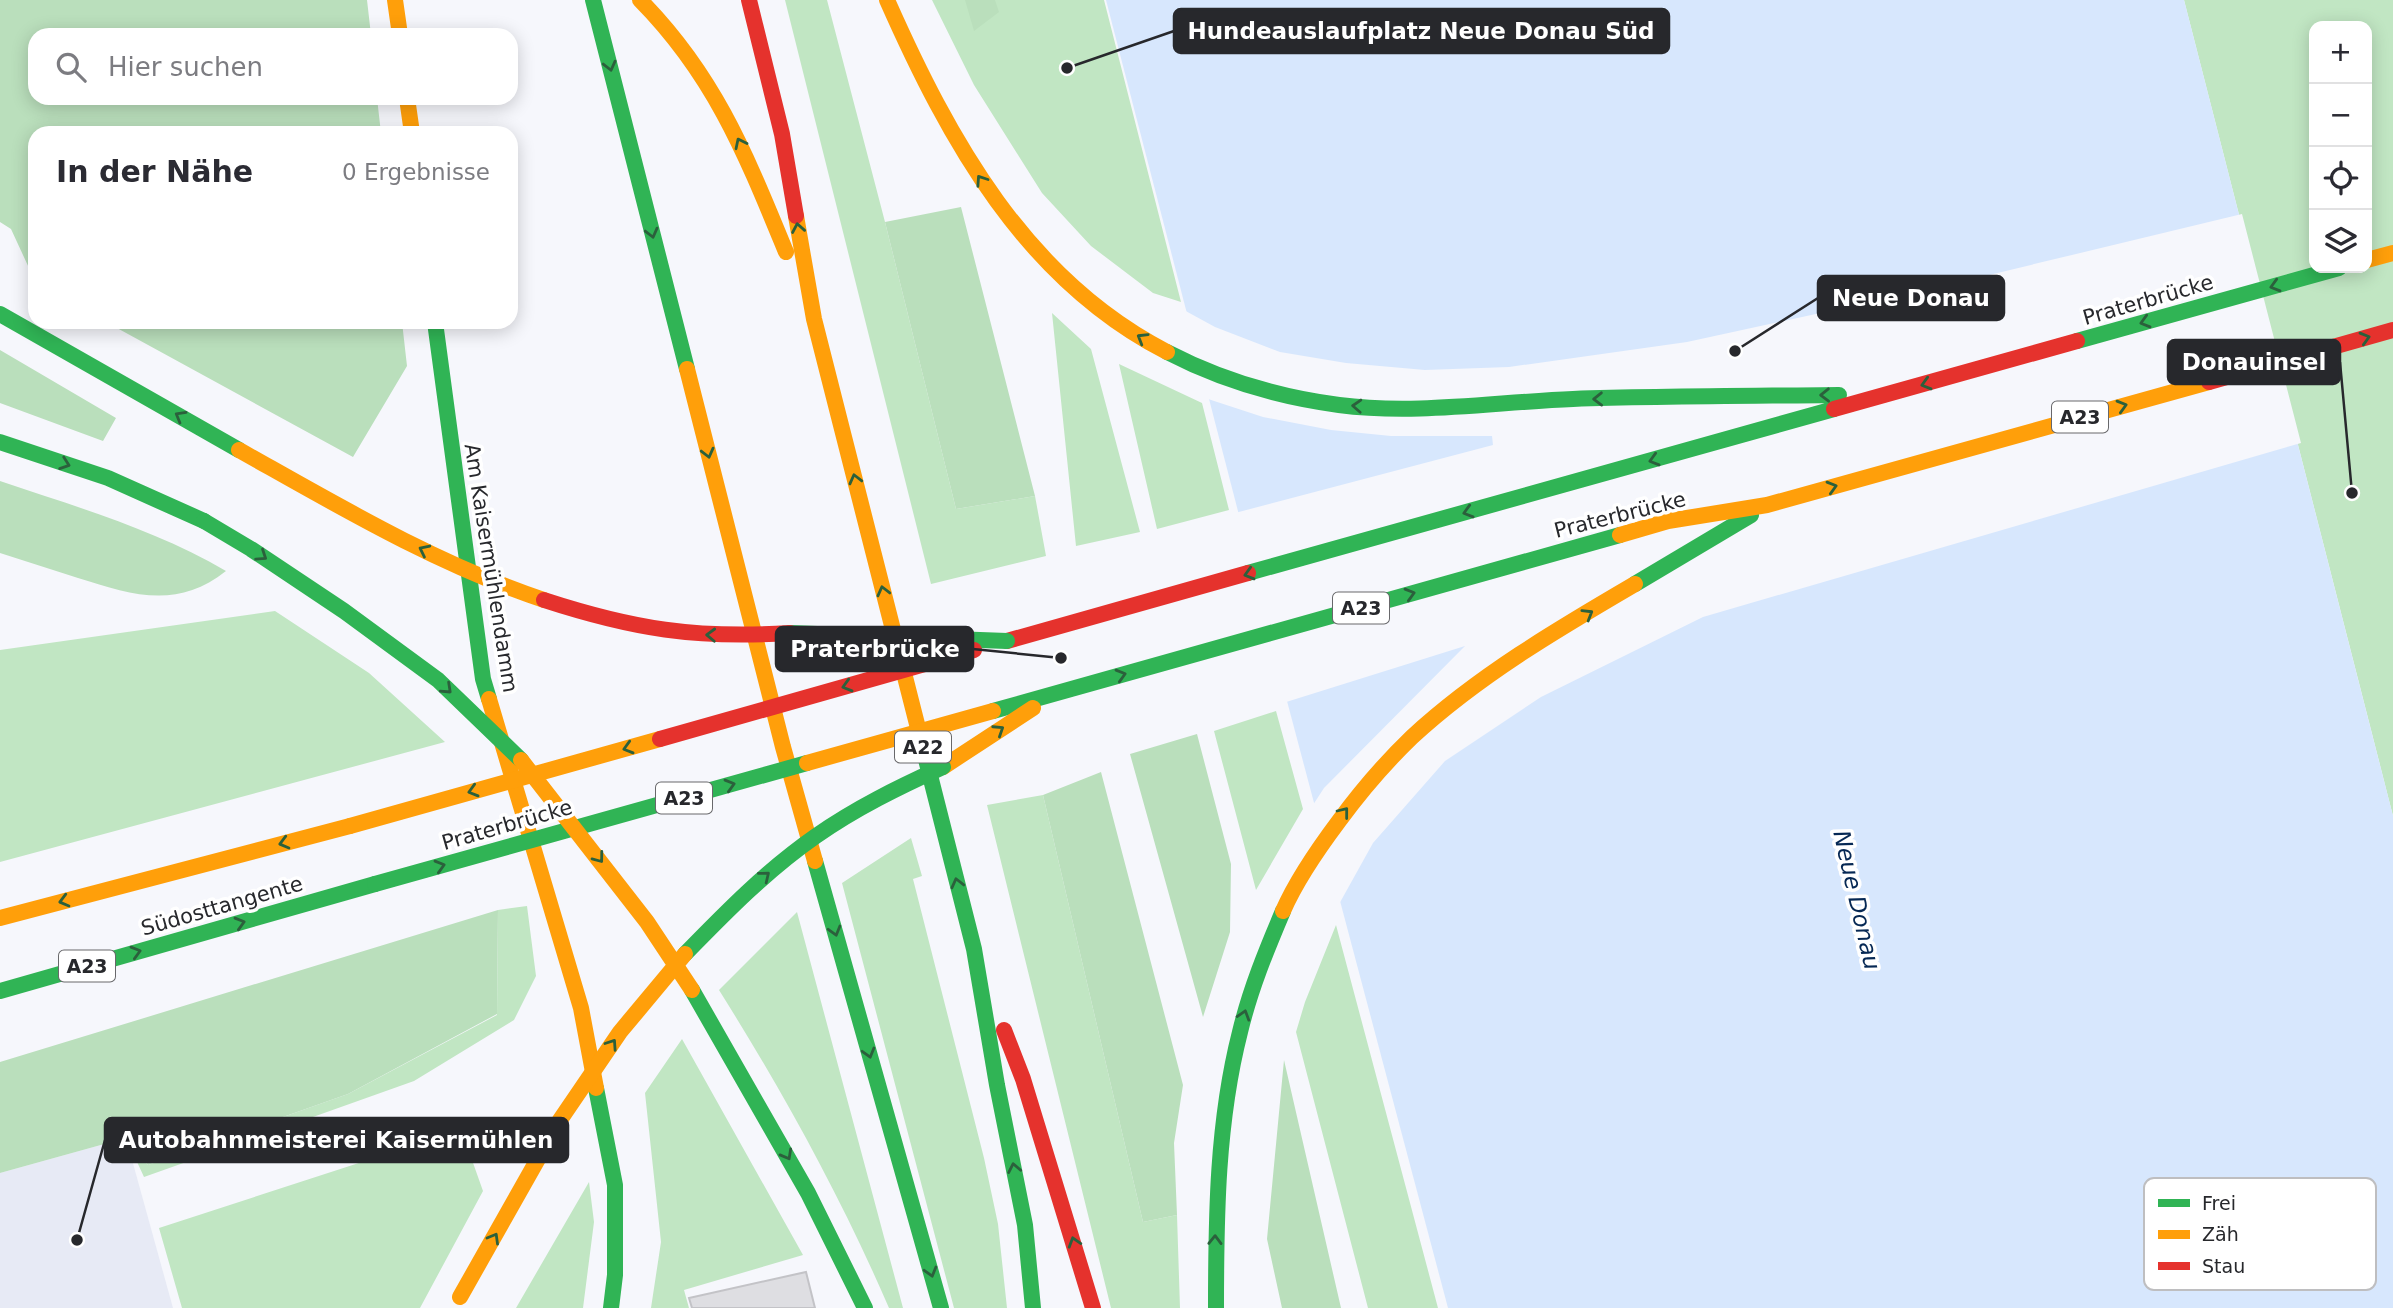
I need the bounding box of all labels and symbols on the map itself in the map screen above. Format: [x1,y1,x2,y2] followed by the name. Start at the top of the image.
[1174,9,1669,53] callout: Hundeauslaufplatz Neue Donau Süd
[1187,18,1655,44] text: Hundeauslaufplatz Neue Donau Süd
[602,60,616,72] one-way arrow
[735,138,749,150] one-way arrow
[977,175,989,188] one-way arrow
[791,222,806,233] one-way arrow
[644,226,658,238] one-way arrow
[2080,270,2216,330] street label: Praterbrücke
[1818,276,2004,320] callout: Neue Donau
[2269,277,2281,292] one-way arrow
[1832,285,1990,311] text: Neue Donau
[2139,314,2151,329] one-way arrow
[2359,331,2371,346] one-way arrow
[1137,333,1149,346] one-way arrow
[2168,340,2340,384] callout: Donauinsel
[2182,349,2326,375] text: Donauinsel
[1920,376,1932,391] one-way arrow
[1819,387,1830,403] one-way arrow
[1592,391,1602,407] one-way arrow
[1351,398,1362,413] one-way arrow
[2116,399,2128,414] one-way arrow
[2052,402,2108,432] road number: A23
[174,411,187,424] one-way arrow
[459,442,523,694] street label: Am Kaisermühlendamm
[700,447,714,459] one-way arrow
[1649,452,1661,466] one-way arrow
[58,456,70,470] one-way arrow
[849,473,863,485] one-way arrow
[1826,480,1838,495] one-way arrow
[1552,487,1688,543] street label: Praterbrücke
[1462,504,1474,519] one-way arrow
[419,544,431,558] one-way arrow
[255,548,268,561] one-way arrow
[1243,565,1255,580] one-way arrow
[877,585,891,597] one-way arrow
[1404,587,1416,602] one-way arrow
[1333,593,1389,624] road number: A23
[1580,610,1593,623] one-way arrow
[705,627,716,642] one-way arrow
[776,627,973,671] callout: Praterbrücke
[790,636,960,662] text: Praterbrücke
[1114,669,1126,684] one-way arrow
[841,678,853,693] one-way arrow
[439,681,452,694] one-way arrow
[991,726,1004,739] one-way arrow
[895,732,951,762] road number: A22
[622,740,634,754] one-way arrow
[724,778,736,793] one-way arrow
[656,782,712,814] road number: A23
[467,783,479,798] one-way arrow
[439,795,575,855] street label: Praterbrücke
[1336,808,1348,821] one-way arrow
[1828,828,1886,972] water label: Neue Donau
[278,835,290,849] one-way arrow
[591,850,603,862] one-way arrow
[434,859,446,874] one-way arrow
[138,871,306,941] street label: Südosttangente
[758,872,770,885] one-way arrow
[951,877,965,889] one-way arrow
[58,893,70,907] one-way arrow
[234,916,246,931] one-way arrow
[826,924,841,936] one-way arrow
[130,946,142,961] one-way arrow
[59,950,115,982] road number: A23
[1235,1009,1250,1021] one-way arrow
[604,1038,617,1051] one-way arrow
[861,1047,875,1059] one-way arrow
[105,1118,568,1162] callout: Autobahnmeisterei Kaisermühlen
[119,1127,553,1153] text: Autobahnmeisterei Kaisermühlen
[779,1148,792,1161] one-way arrow
[1007,1162,1022,1174] one-way arrow
[2144,1178,2376,1290] legend
[2202,1192,2236,1214] text: Frei
[2202,1223,2239,1245] text: Zäh
[486,1232,499,1245] one-way arrow
[1207,1234,1223,1245] one-way arrow
[1068,1237,1082,1249] one-way arrow
[2202,1255,2245,1277] text: Stau
[923,1265,938,1277] one-way arrow

